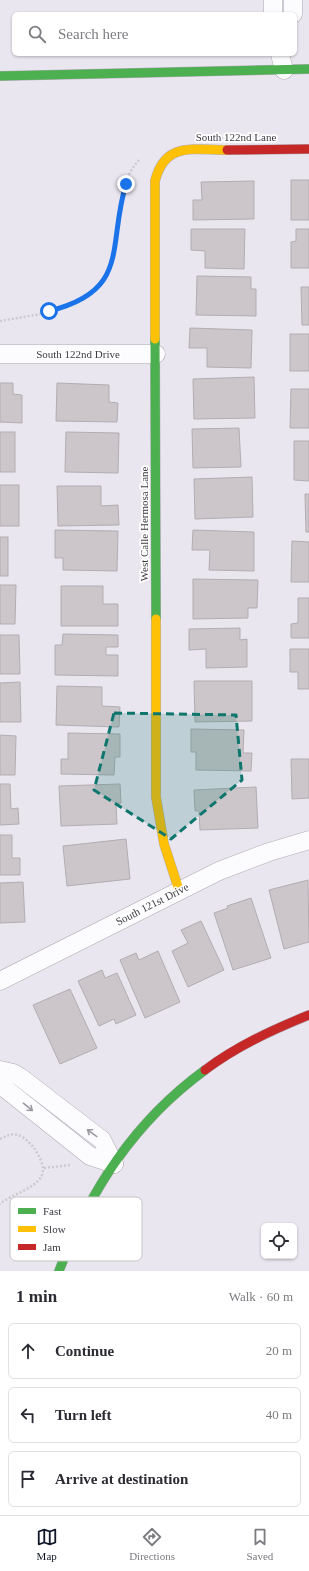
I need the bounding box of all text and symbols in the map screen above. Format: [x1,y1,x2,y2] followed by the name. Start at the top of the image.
[12,12,297,56] search box
[26,23,48,45] icon: search
[58,26,128,42] text: Search here
[196,131,276,143] street label: South 122nd Lane
[117,175,135,193] route end
[40,302,58,320] route start
[36,348,120,360] street label: South 122nd Drive
[138,466,150,581] street label: West Calle Hermosa Lane
[114,880,190,928] street label: South 121st Drive
[22,1103,33,1111] one-way arrow
[86,1129,97,1137] one-way arrow
[10,1197,142,1261] legend
[43,1205,61,1217] text: Fast
[43,1223,66,1235] text: Slow
[261,1223,297,1259] map controls
[261,1223,297,1259] button: locate
[43,1241,61,1253] text: Jam
[16,1287,57,1306] text: 1 min
[229,1289,293,1304] text: Walk · 60 m
[17,1340,39,1362] icon: ahead
[55,1343,114,1359] text: Continue
[266,1343,292,1358] text: 20 m
[17,1404,39,1426] icon: left
[55,1407,112,1423] text: Turn left
[266,1407,292,1422] text: 40 m
[17,1468,39,1490] icon: arrive
[55,1471,188,1487] text: Arrive at destination
[36,1526,58,1562] tab: Map
[129,1526,175,1562] tab: Directions
[246,1526,273,1562] tab: Saved

